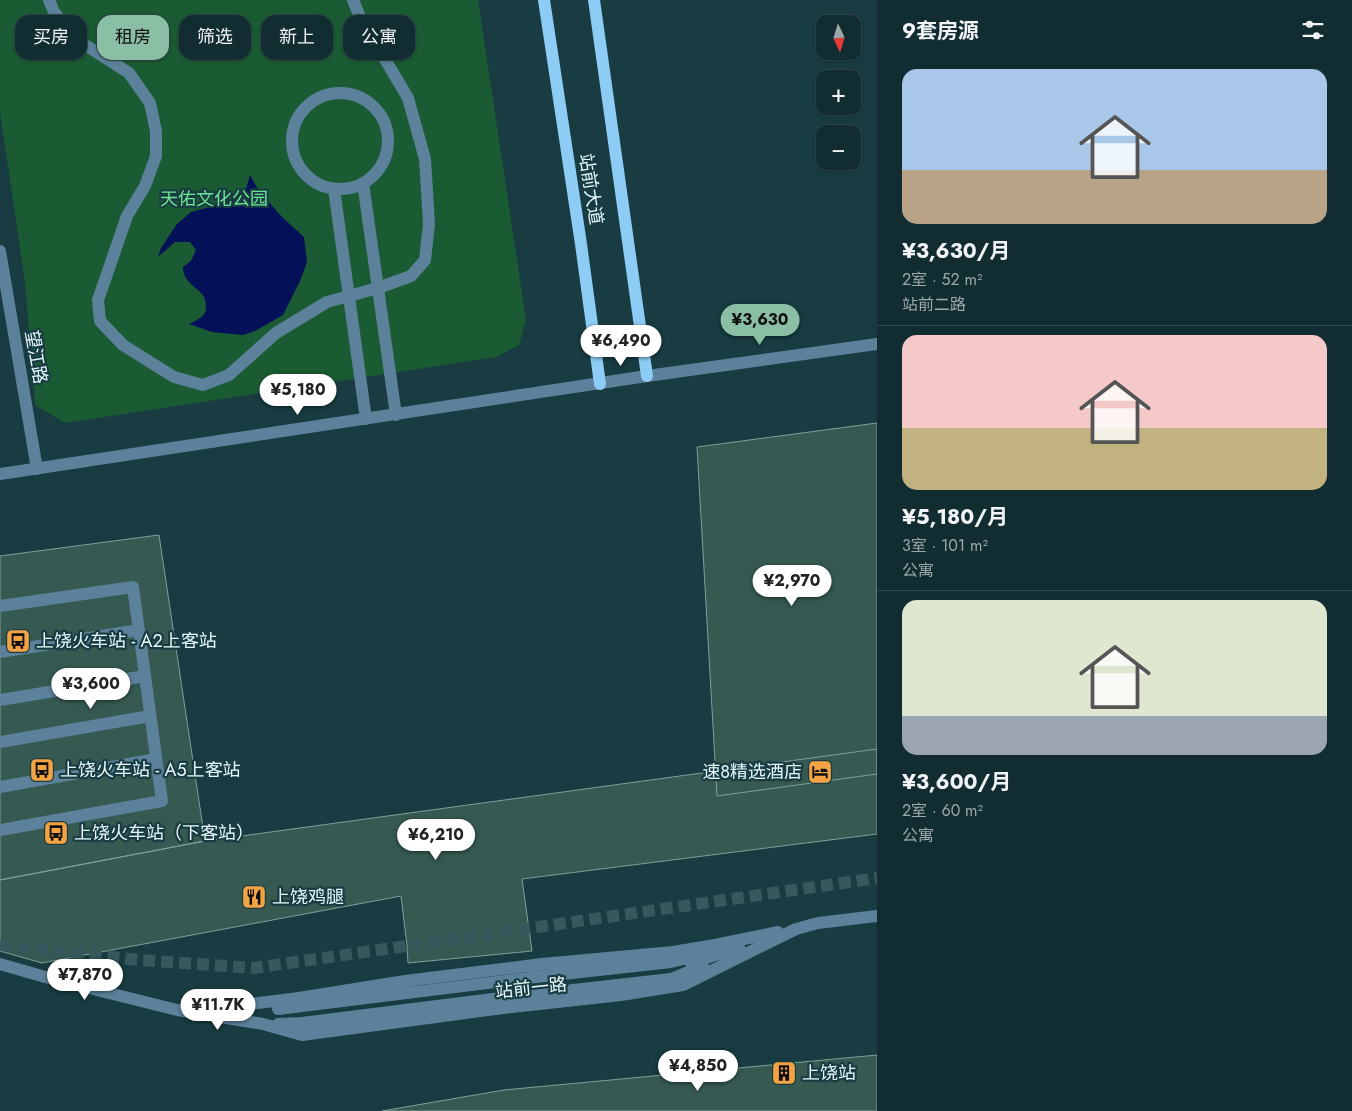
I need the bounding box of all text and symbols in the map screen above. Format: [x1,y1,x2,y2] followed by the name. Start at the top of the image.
[15,15,87,60] chip: 买房
[97,15,169,60] chip: 租房
[179,15,251,60] chip: 筛选
[261,15,333,60] chip: 新上
[343,15,415,60] chip: 公寓
[816,15,861,60] north arrow
[816,15,861,170] map controls
[902,16,979,46] text: 9套房源
[1299,16,1327,44] icon: filters
[816,70,861,115] button: +
[1070,102,1160,192] icon: home
[816,125,861,170] button: −
[573,151,609,227] street label: 站前大道
[160,186,268,212] park label: 天佑文化公园
[902,236,1010,266] text: ¥3,630/月
[902,268,982,291] text: 2室 · 52 m²
[902,293,966,316] text: 站前二路
[719,304,801,346] pin: ¥3,630
[732,308,788,331] text: ¥3,630
[580,324,662,367] pin: ¥6,490
[19,328,53,386] street label: 望江路
[591,329,651,352] text: ¥6,490
[1070,367,1160,457] icon: home
[257,374,339,416] pin: ¥5,180
[271,378,325,401] text: ¥5,180
[902,502,1008,532] text: ¥5,180/月
[902,534,988,557] text: 3室 · 101 m²
[902,559,934,582] text: 公寓
[751,564,833,607] pin: ¥2,970
[764,569,820,592] text: ¥2,970
[5,628,31,654] bus stop icon: 上饶火车站 - A2上客站
[36,628,217,654] place label: 上饶火车站 - A2上客站
[1070,632,1160,722] icon: home
[50,668,132,710] pin: ¥3,600
[62,672,120,695] text: ¥3,600
[29,757,55,783] bus stop icon: 上饶火车站 - A5上客站
[60,757,241,783] place label: 上饶火车站 - A5上客站
[702,759,802,785] place label: 速8精选酒店
[807,759,833,785] hotel icon: 速8精选酒店
[902,767,1011,797] text: ¥3,600/月
[902,799,983,822] text: 2室 · 60 m²
[395,818,477,861] pin: ¥6,210
[43,820,69,846] bus stop icon: 上饶火车站（下客站）
[74,820,254,846] place label: 上饶火车站（下客站）
[408,823,464,846] text: ¥6,210
[902,824,934,847] text: 公寓
[241,884,267,910] restaurant icon: 上饶鸡腿
[272,884,344,910] place label: 上饶鸡腿
[44,958,126,1001] pin: ¥7,870
[58,963,112,986] text: ¥7,870
[494,971,568,1005] street label: 站前一路
[177,988,259,1031] pin: ¥11.7K
[192,993,244,1016] text: ¥11.7K
[657,1050,739,1092] pin: ¥4,850
[669,1054,727,1077] text: ¥4,850
[771,1060,797,1086] building icon: 上饶站
[802,1060,856,1086] place label: 上饶站

